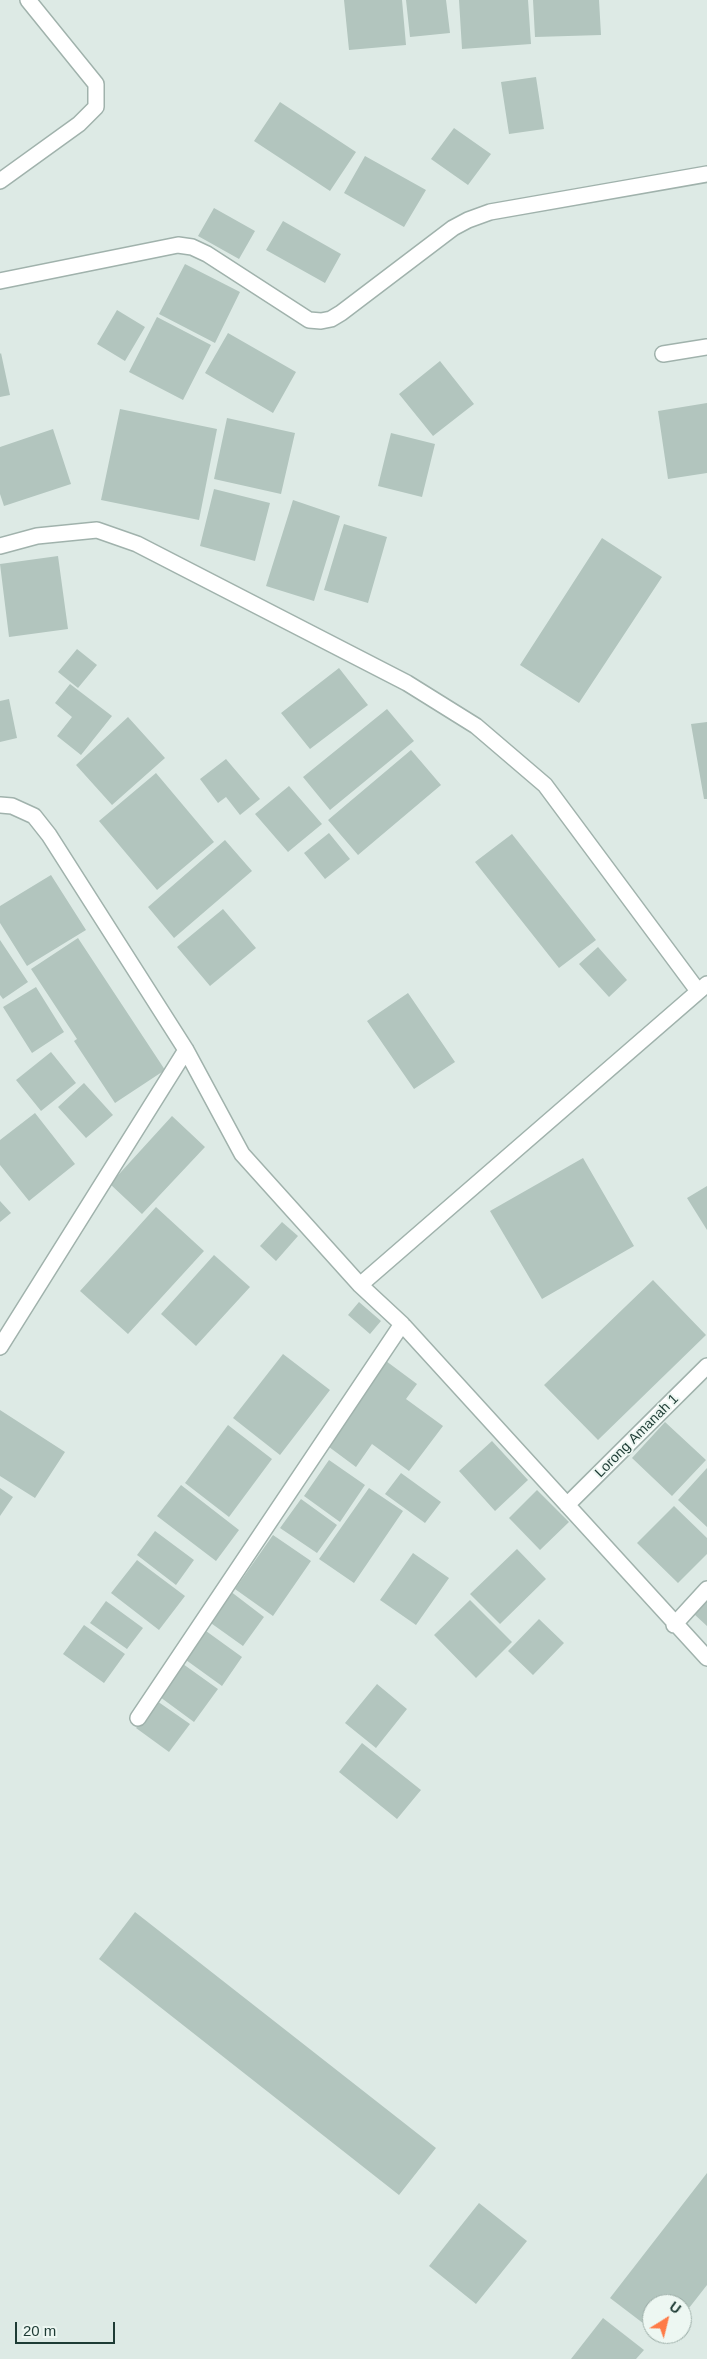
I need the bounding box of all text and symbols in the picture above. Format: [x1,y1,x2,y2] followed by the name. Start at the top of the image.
[592,1391,682,1481] street label: Lorong Amanah 1
[642,2294,692,2344] north arrow
[666,2298,684,2317] text: U
[18,2312,118,2344] scale bar
[23,2322,56,2339] text: 20 m

